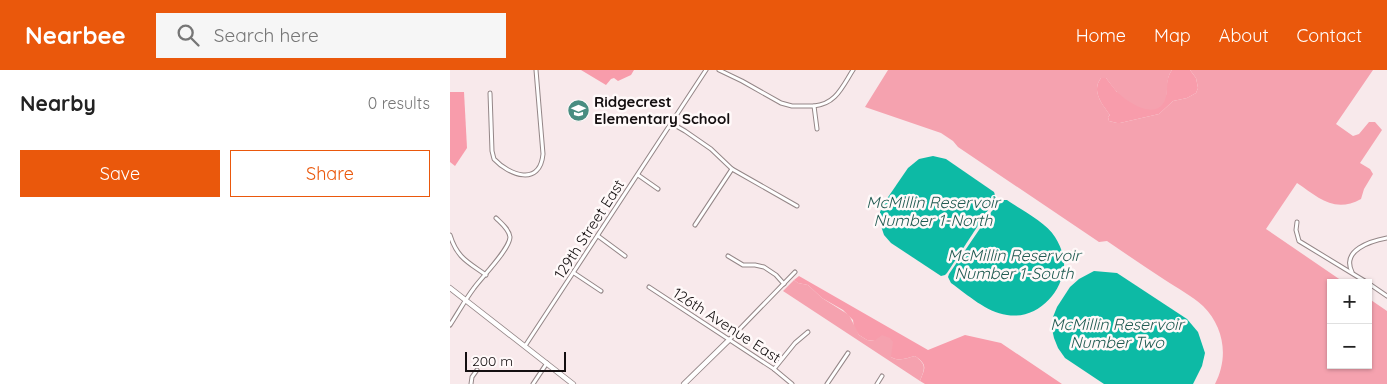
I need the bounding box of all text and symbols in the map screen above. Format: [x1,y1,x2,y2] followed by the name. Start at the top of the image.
[156,13,506,58] search box
[25,20,126,50] text: Nearbee
[174,21,202,49] icon: search
[214,23,319,47] text: Search here
[1076,24,1126,47] text: Home
[1154,24,1191,47] text: Map
[1219,24,1269,47] text: About
[1297,24,1362,47] text: Contact
[20,90,96,116] text: Nearby
[594,92,730,128] place label: Ridgecrest Elementary School
[368,93,430,113] text: 0 results
[566,98,590,122] school or university icon: Ridgecrest Elementary School
[20,150,220,197] button: Save
[230,150,430,197] button: Share
[550,176,628,282] street label: 129th Street East
[866,192,1002,230] water label: McMillin Reservoir Number 1-North
[947,245,1083,283] water label: McMillin Reservoir Number 1-South
[1327,279,1372,369] map controls
[1327,279,1372,324] button: +
[670,283,784,367] street label: 126th Avenue East
[1050,314,1186,352] water label: McMillin Reservoir Number Two
[1327,324,1372,369] button: −
[465,349,566,372] scale bar
[472,352,513,370] text: 200 m

